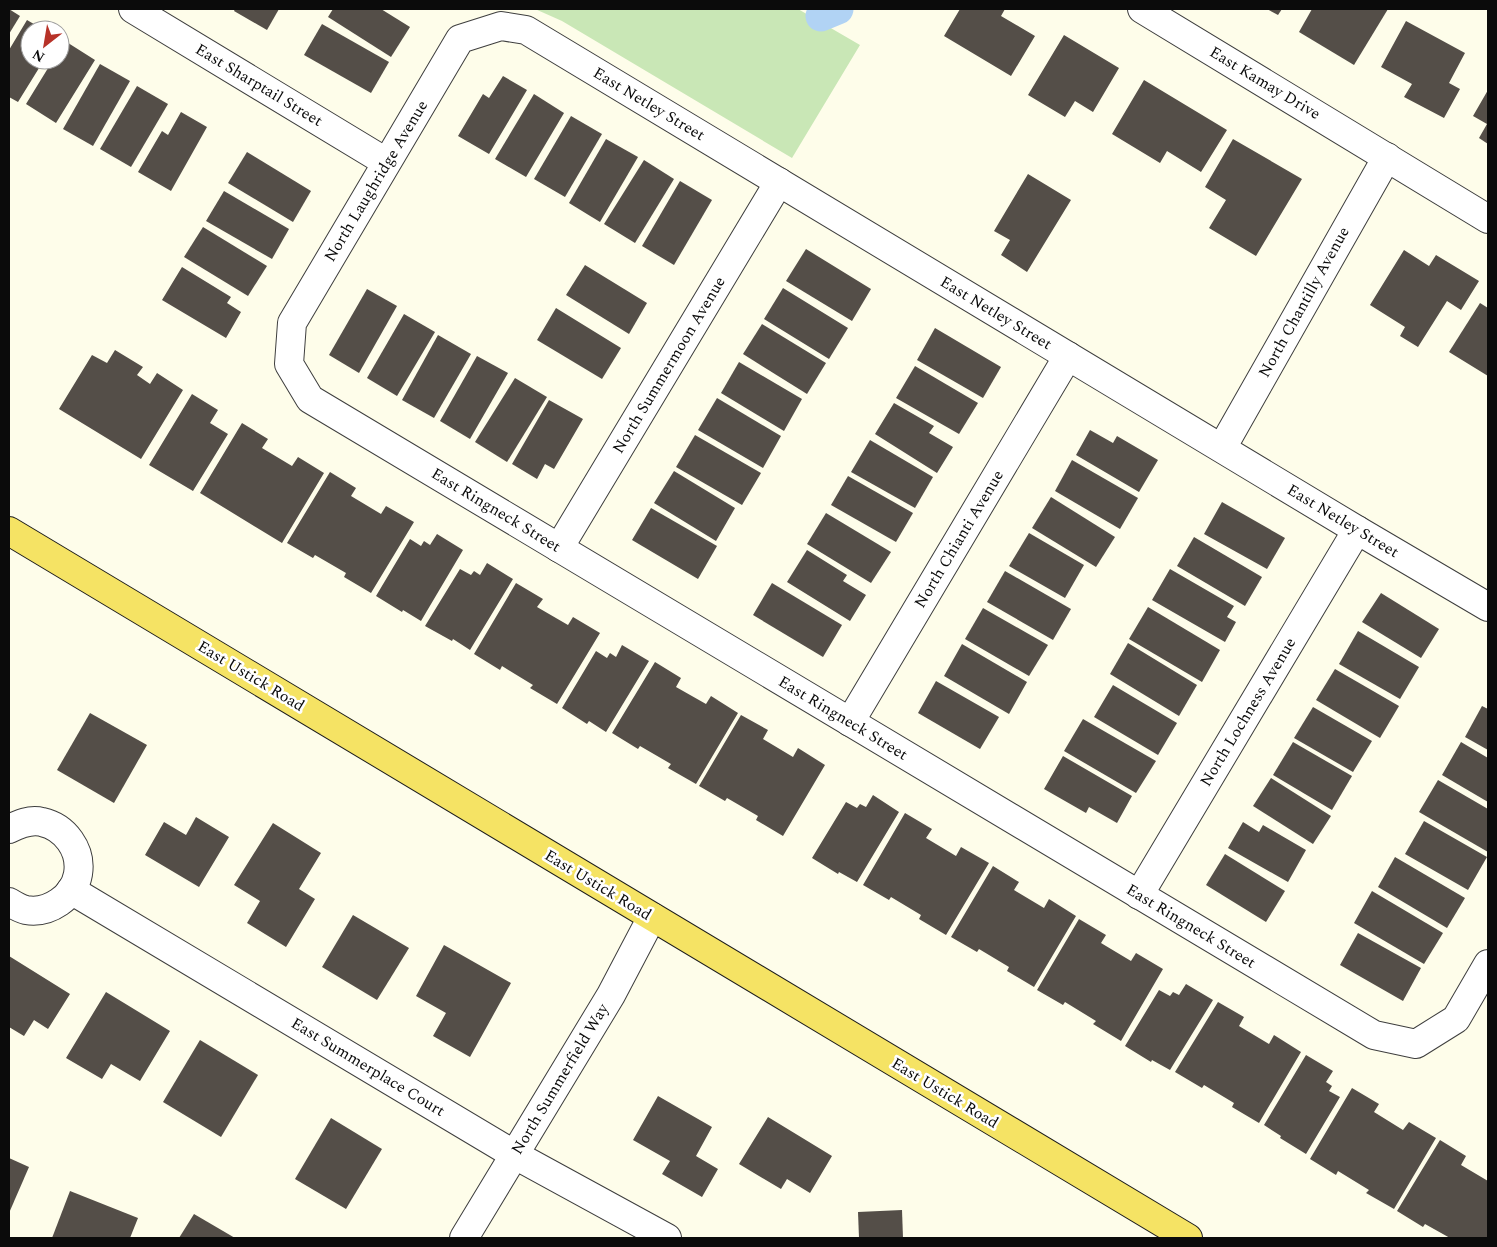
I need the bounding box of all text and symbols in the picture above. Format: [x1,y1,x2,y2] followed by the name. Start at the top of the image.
[20,20,70,70] north arrow
[191,37,328,133] street label: East Sharptail Street
[1205,40,1325,126] street label: East Kamay Drive
[28,44,49,68] text: N
[588,61,710,147] street label: East Netley Street
[318,96,434,266] street label: North Laughridge Avenue
[1252,222,1356,382] street label: North Chantilly Avenue
[935,270,1057,356] street label: East Netley Street
[606,272,732,458] street label: North Summermoon Avenue
[427,462,566,558] street label: East Ringneck Street
[908,465,1010,613] street label: North Chianti Avenue
[1282,478,1404,564] street label: East Netley Street
[1194,633,1302,791] street label: North Lochness Avenue
[193,634,309,718] street label: East Ustick Road
[774,670,913,766] street label: East Ringneck Street
[540,843,656,927] street label: East Ustick Road
[1122,878,1261,974] street label: East Ringneck Street
[505,998,615,1159] street label: North Summerfield Way
[286,1011,450,1123] street label: East Summerplace Court
[887,1051,1003,1135] street label: East Ustick Road

